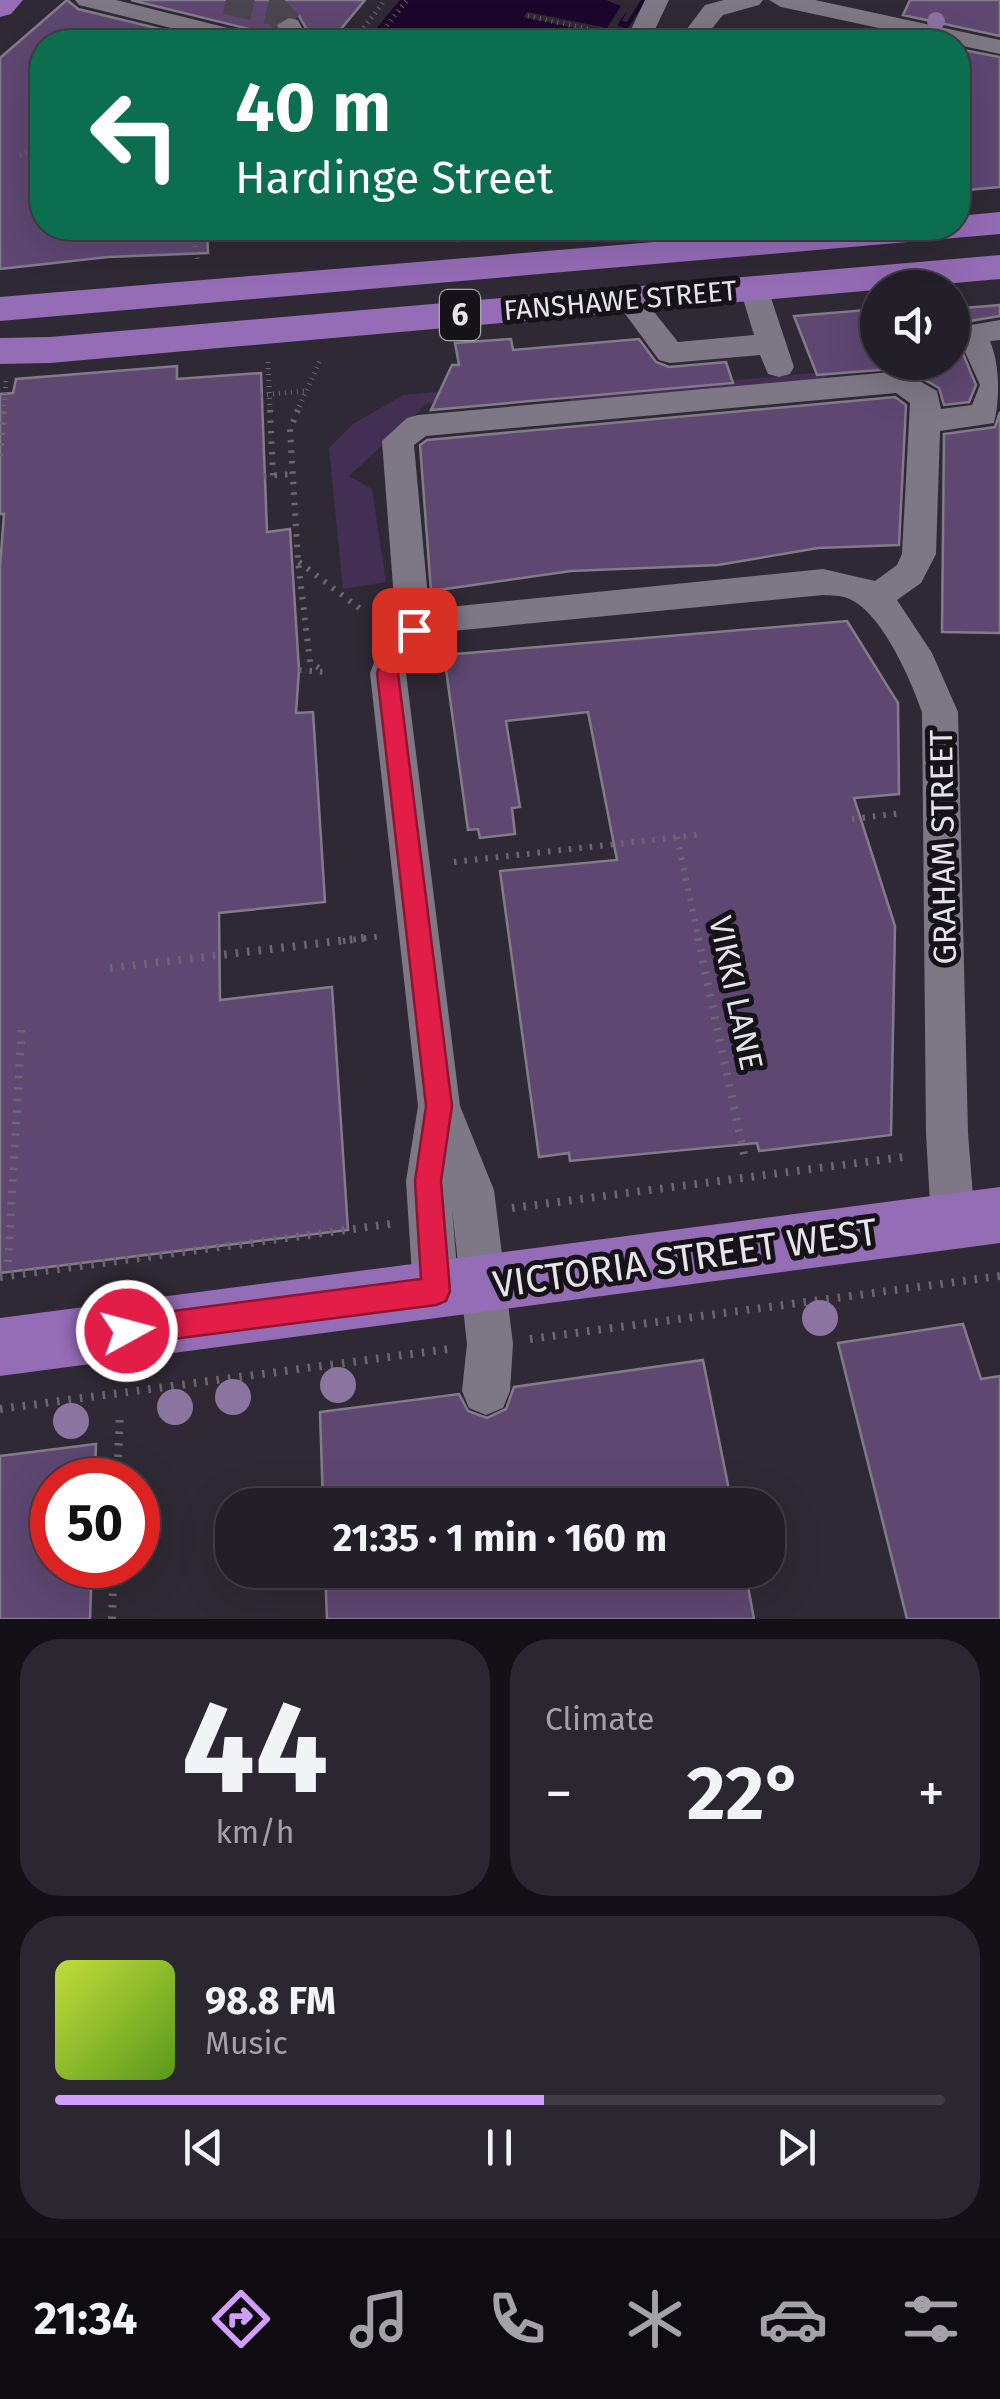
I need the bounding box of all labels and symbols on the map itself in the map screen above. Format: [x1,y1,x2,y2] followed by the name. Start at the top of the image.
[502,274,738,327] street label: FANSHAWE STREET
[440,290,480,340] road number: 6
[372,588,457,673] pin
[922,729,964,965] street label: GRAHAM STREET
[701,913,771,1073] street label: VIKKI LANE
[490,1208,880,1308] street label: VICTORIA STREET WEST
[75,1279,179,1383] position arrow
[30,1458,160,1588] speed limit sign: 50

